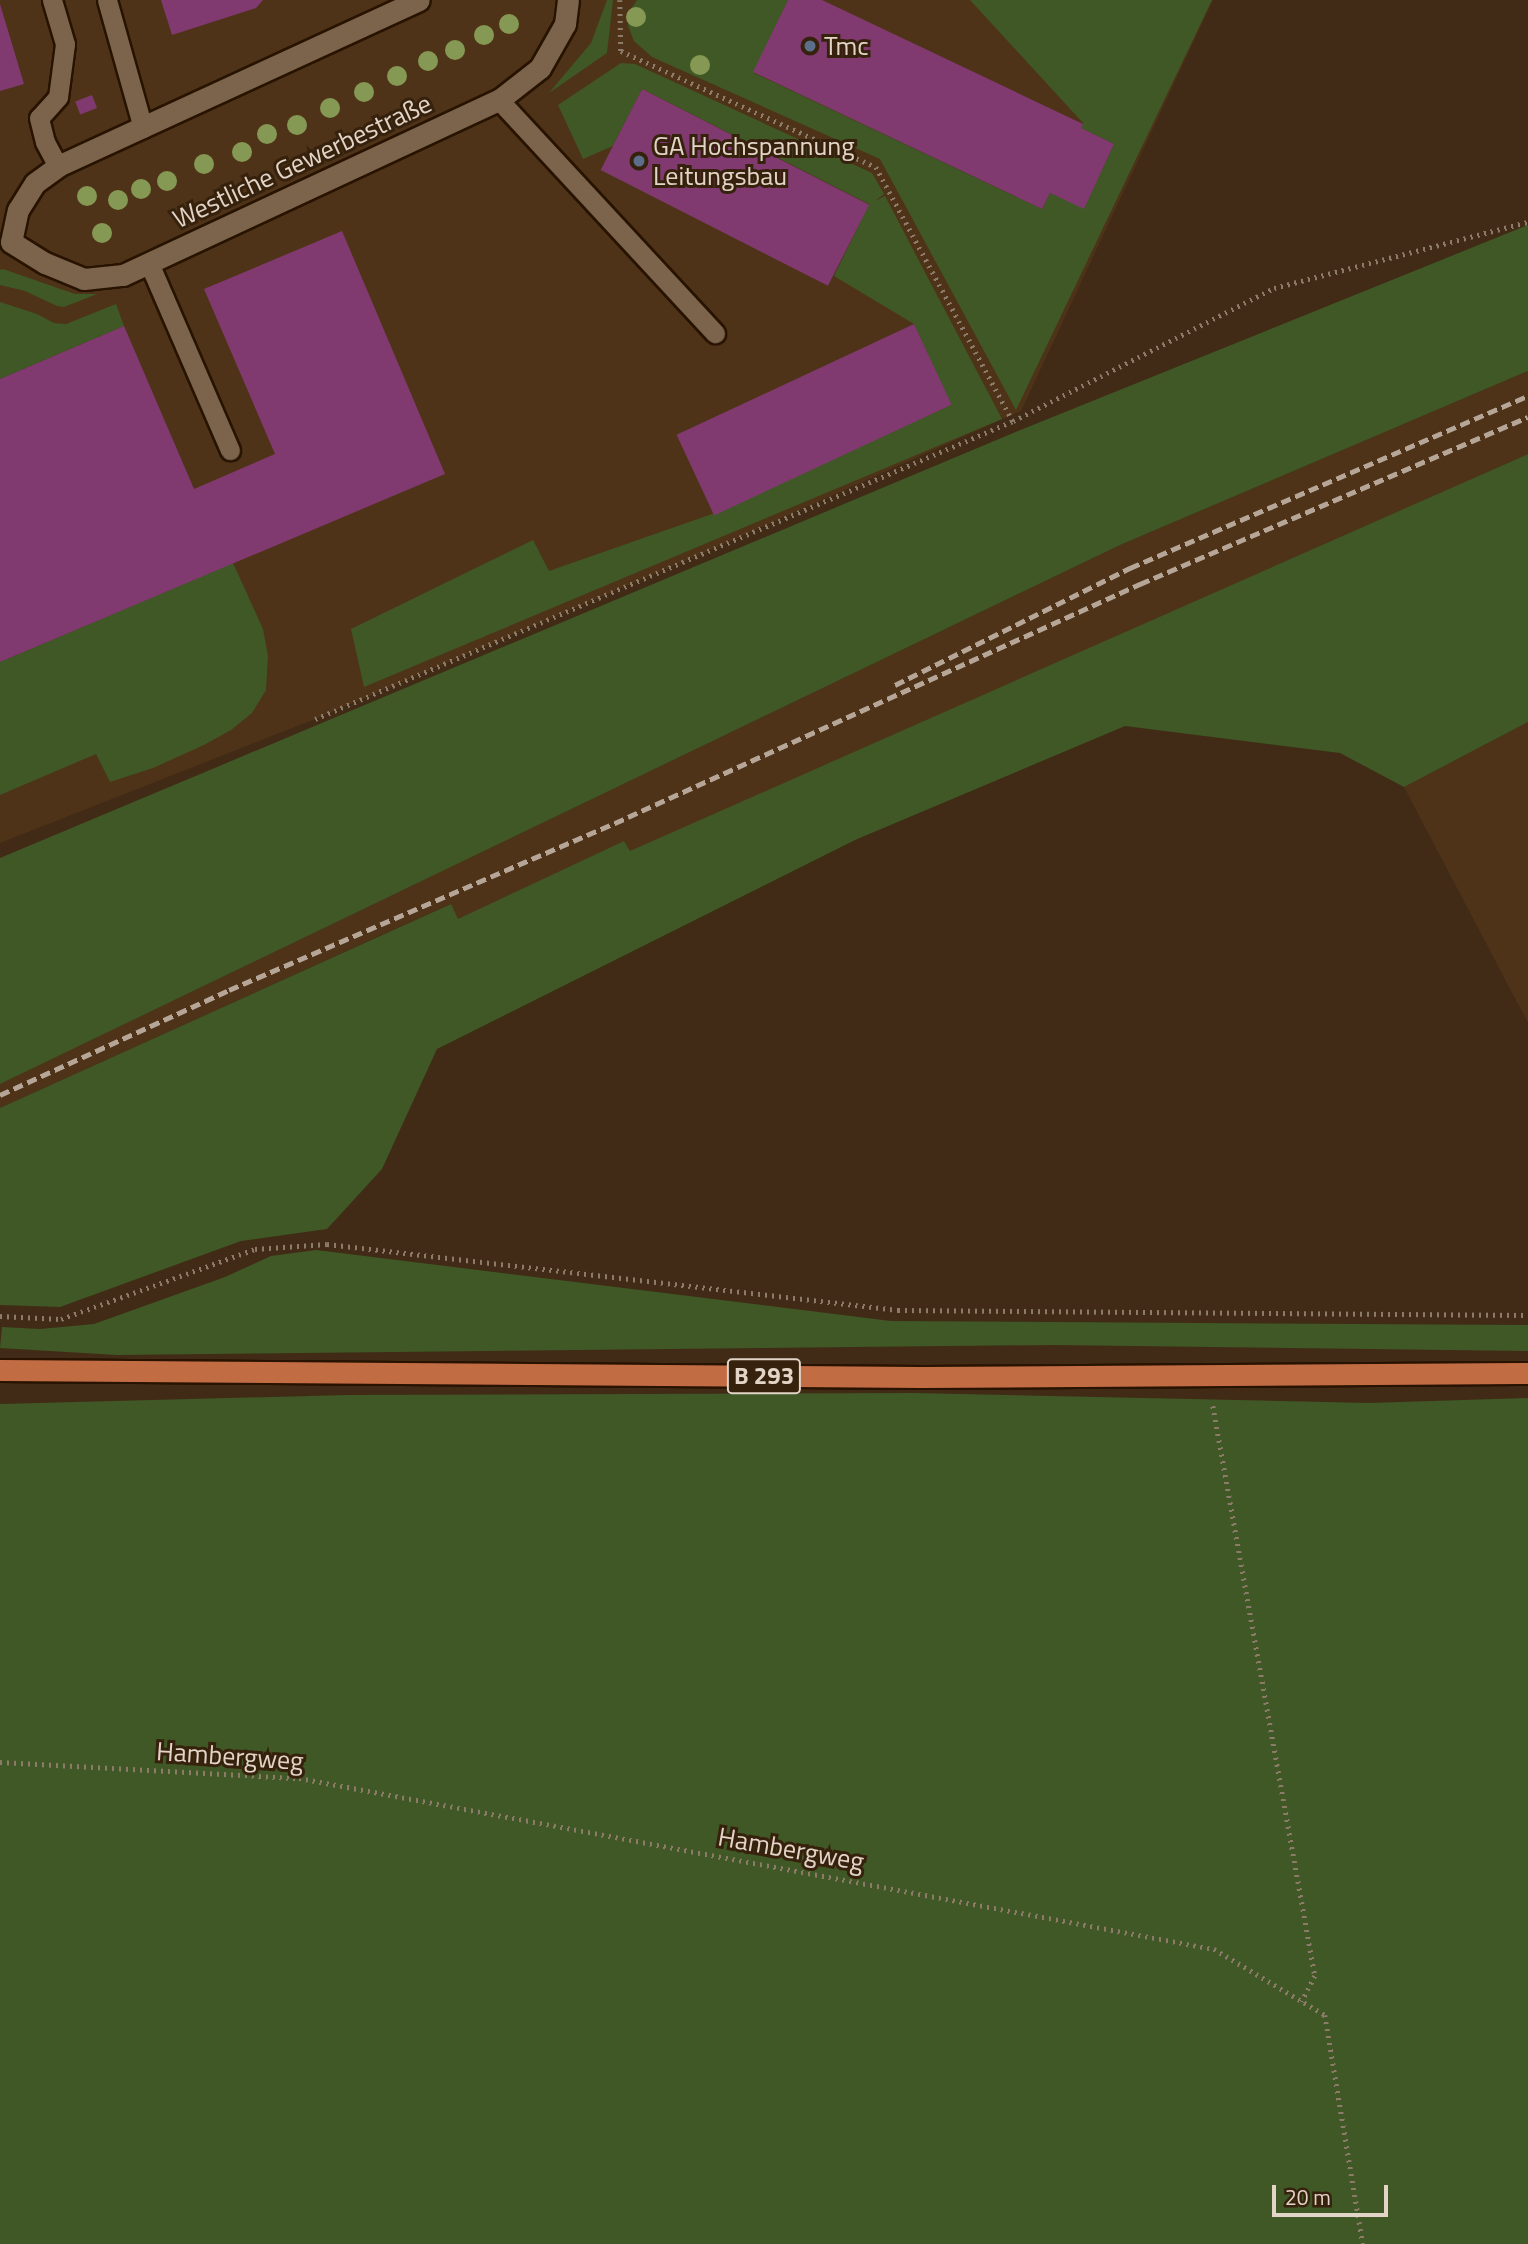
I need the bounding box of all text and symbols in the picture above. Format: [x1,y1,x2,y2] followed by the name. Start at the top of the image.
[824,30,869,62] place label: Tmc
[802,38,818,54] marker: Tmc
[168,87,436,235] street label: Westliche Gewerbestraße
[653,130,855,192] place label: GA Hochspannung Leitungsbau
[631,153,647,169] marker: GA Hochspannung Leitungsbau
[726,1356,802,1396] road number: B 293
[155,1735,305,1777] street label: Hambergweg
[716,1821,866,1877] street label: Hambergweg
[1276,2170,1392,2214] scale bar
[1285,2181,1331,2213] text: 20 m

